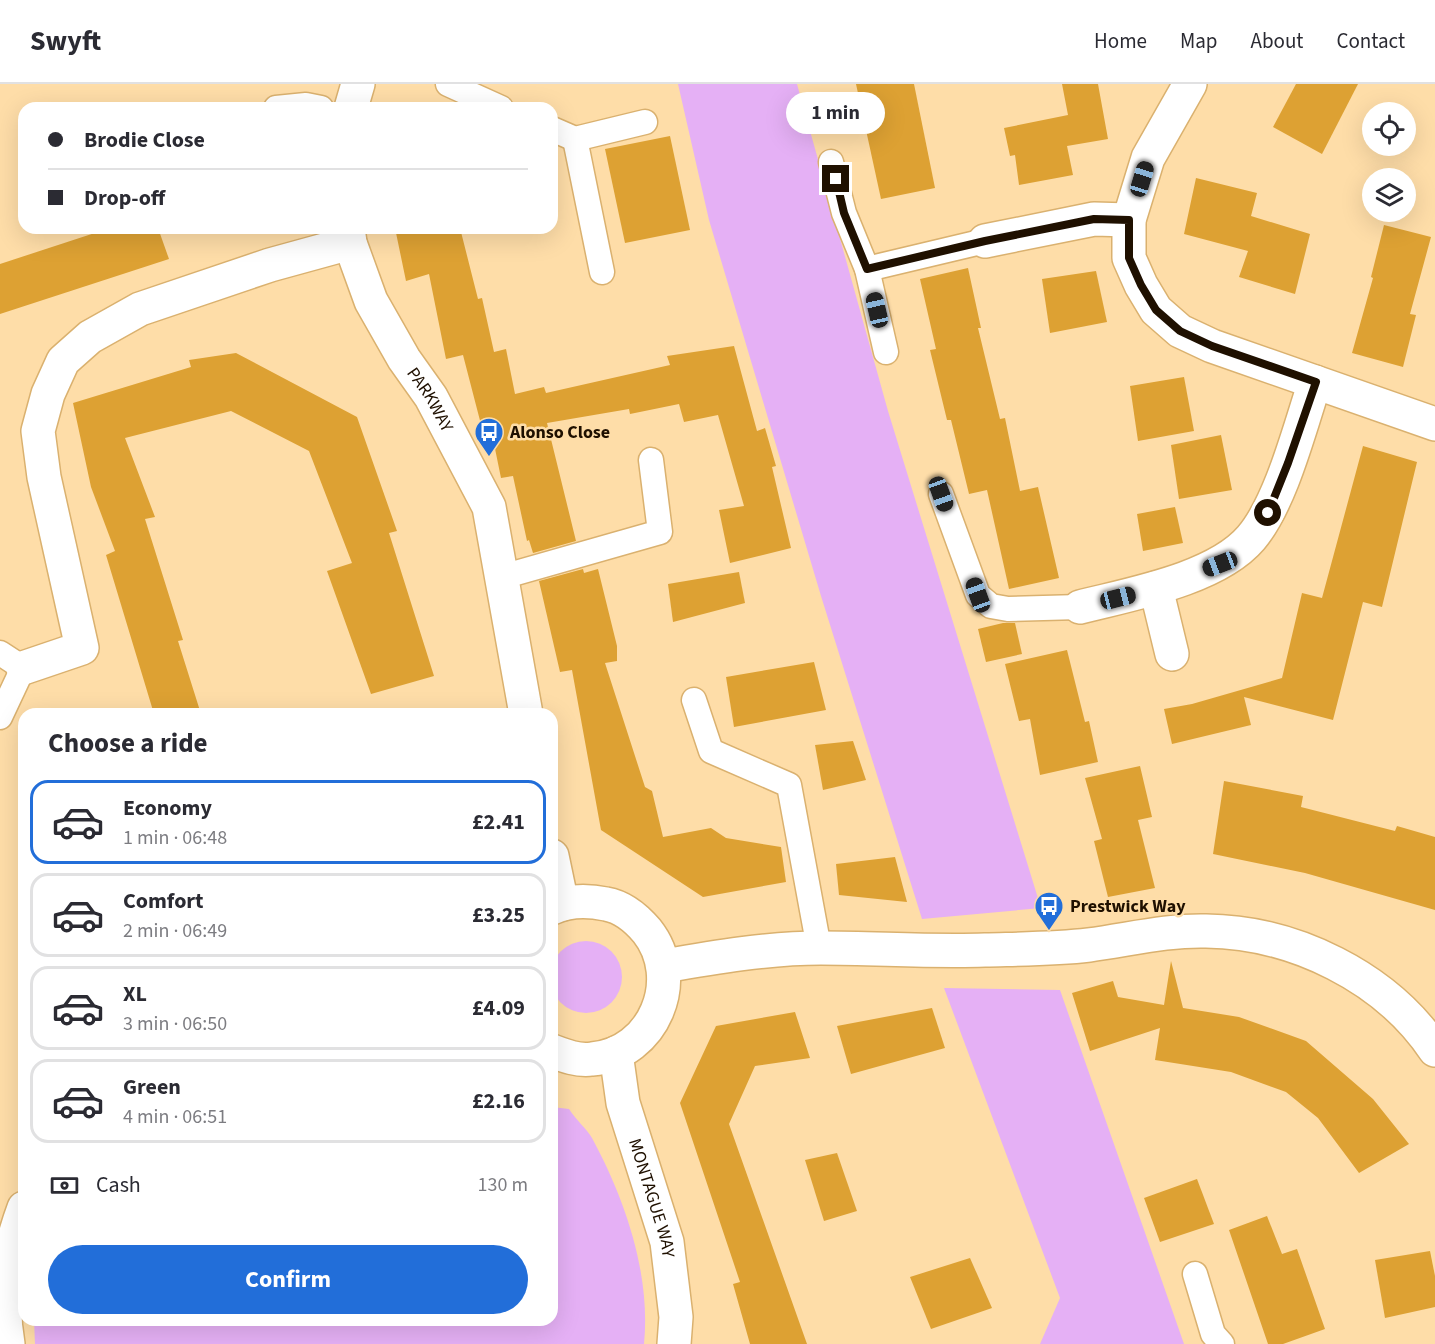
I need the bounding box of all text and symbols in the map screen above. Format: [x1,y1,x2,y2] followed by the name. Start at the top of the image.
[30,21,101,61] text: Swyft
[1094,26,1147,56] text: Home
[1180,26,1218,56] text: Map
[1251,26,1303,56] text: About
[1336,26,1405,56] text: Contact
[786,92,886,134] callout: 1 min
[811,99,860,127] text: 1 min
[1362,102,1416,222] map controls
[1362,102,1416,156] button: locate
[84,124,205,156] text: Brodie Close
[1128,159,1156,199] car
[822,165,849,192] route end
[1362,168,1416,222] button: layers
[84,182,165,214] text: Drop-off
[864,290,890,330] car
[401,362,460,437] street label: PARKWAY
[473,416,505,458] bus stop icon: Alonso Close
[509,420,610,445] place label: Alonso Close
[926,474,956,514] car
[1254,499,1281,526] route start
[1200,549,1240,579] car
[963,575,993,615] car
[1098,585,1138,611] car
[48,724,208,763] text: Choose a ride
[123,792,212,824] text: Economy
[51,795,105,849] icon: car
[472,806,525,838] text: £2.41
[123,824,227,852] text: 1 min · 06:48
[123,885,204,917] text: Comfort
[51,888,105,942] icon: car
[1033,890,1065,932] bus stop icon: Prestwick Way
[1070,894,1186,919] place label: Prestwick Way
[472,899,525,931] text: £3.25
[123,917,227,945] text: 2 min · 06:49
[123,978,147,1010] text: XL
[51,981,105,1035] icon: car
[472,992,525,1024] text: £4.09
[123,1010,227,1038] text: 3 min · 06:50
[123,1071,181,1103] text: Green
[51,1074,105,1128] icon: car
[472,1085,525,1117] text: £2.16
[123,1103,227,1131] text: 4 min · 06:51
[623,1135,681,1259] street label: MONTAGUE WAY
[48,1169,81,1202] icon: cash
[96,1169,141,1201] text: Cash
[478,1171,528,1199] text: 130 m
[48,1245,528,1314] button: Confirm

